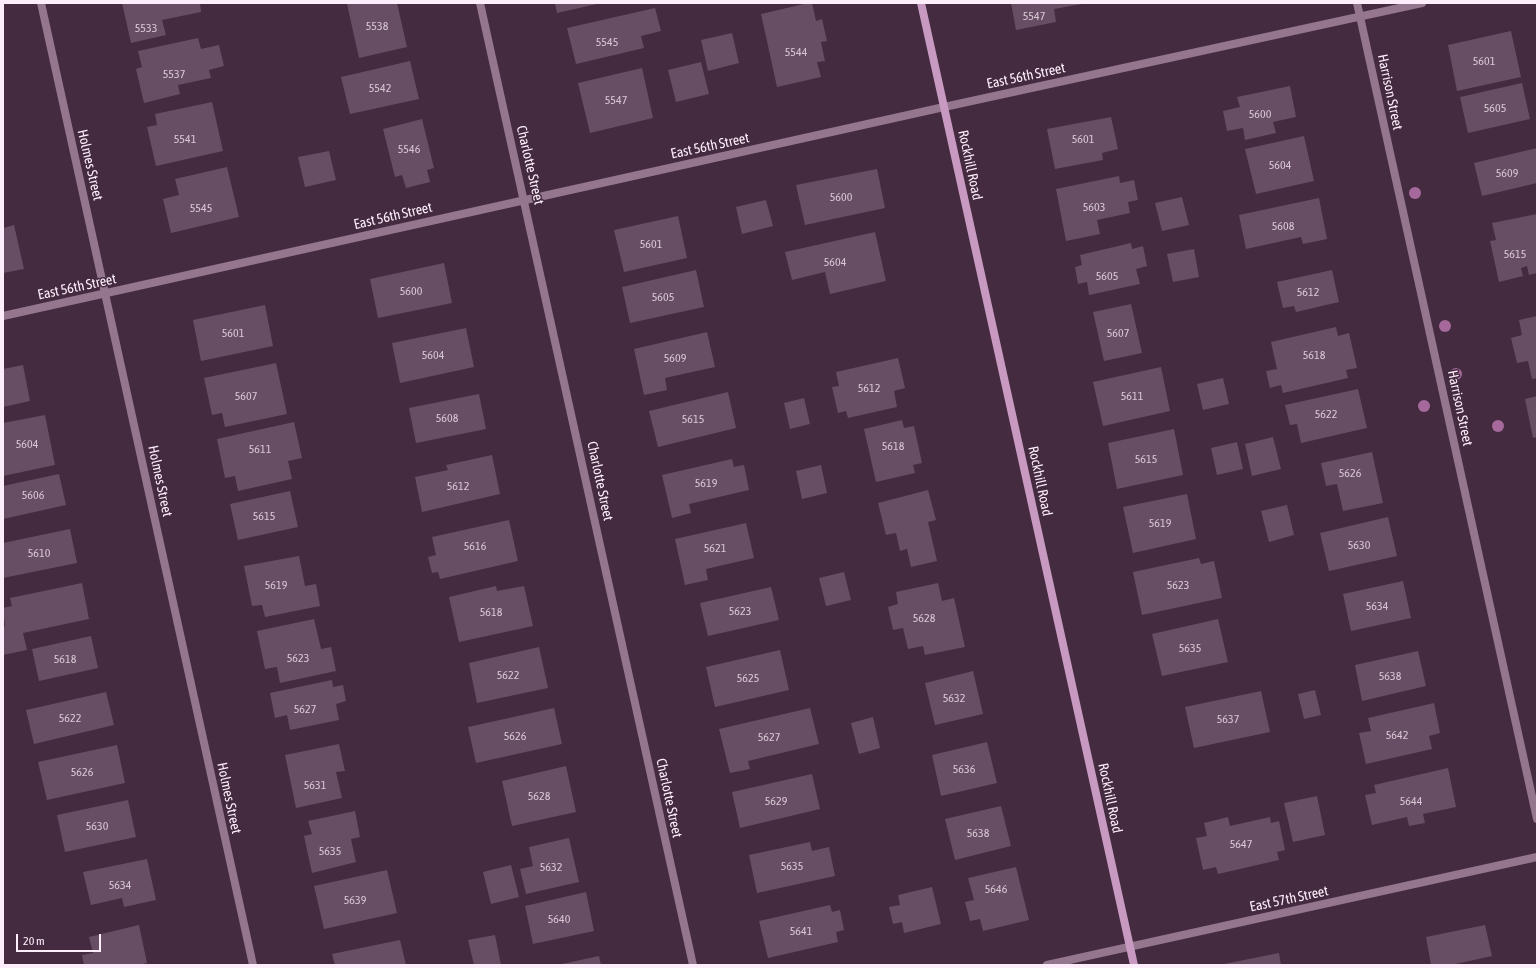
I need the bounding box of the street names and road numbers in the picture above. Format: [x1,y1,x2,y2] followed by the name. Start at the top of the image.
[1374,53,1406,131] street label: Harrison Street
[985,59,1067,93] street label: East 56th Street
[513,124,547,206] street label: Charlotte Street
[74,128,106,202] street label: Holmes Street
[669,129,751,163] street label: East 56th Street
[954,129,986,201] street label: Rockhill Road
[352,199,434,233] street label: East 56th Street
[36,270,118,304] street label: East 56th Street
[1444,369,1476,447] street label: Harrison Street
[583,440,617,522] street label: Charlotte Street
[144,444,176,518] street label: Holmes Street
[1024,445,1056,517] street label: Rockhill Road
[652,757,686,839] street label: Charlotte Street
[213,761,245,835] street label: Holmes Street
[1094,762,1126,834] street label: Rockhill Road
[1248,882,1330,916] street label: East 57th Street

